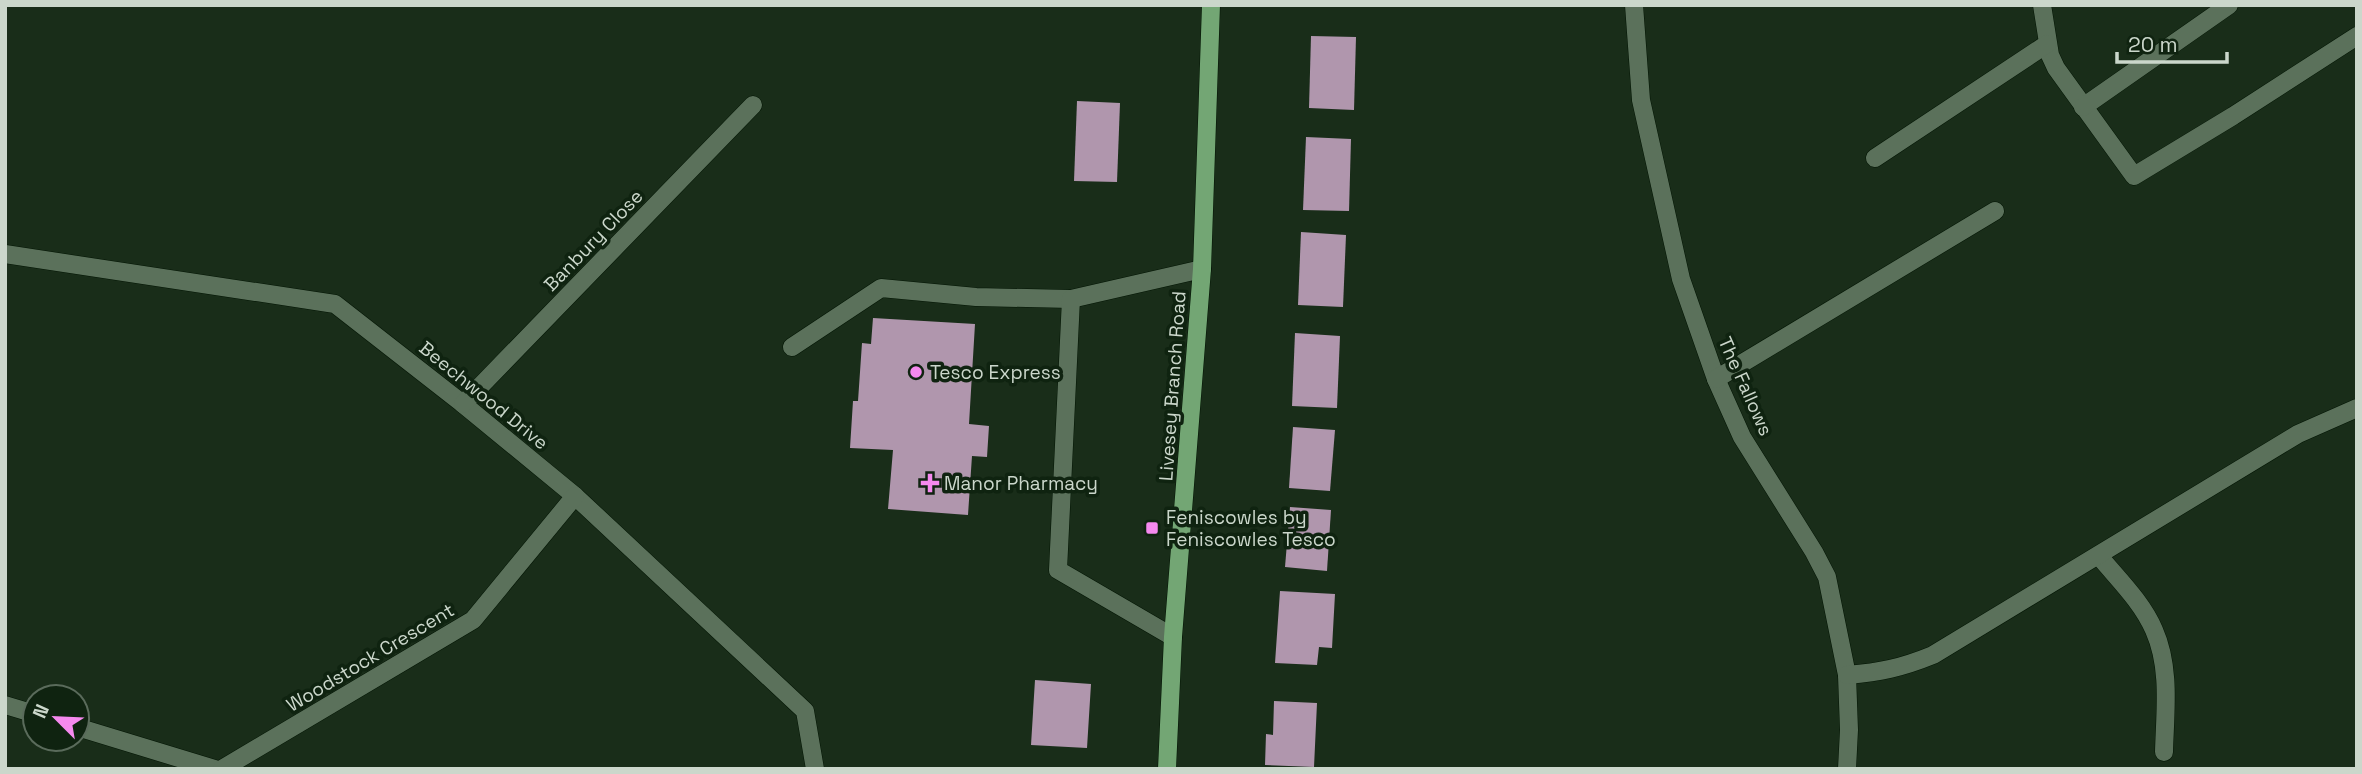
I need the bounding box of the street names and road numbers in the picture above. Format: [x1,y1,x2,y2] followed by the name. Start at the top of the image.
[538,184,648,297] street label: Banbury Close
[1153,290,1192,482] street label: Livesey Branch Road
[1713,333,1779,440] street label: The Fallows
[414,336,553,455] street label: Beechwood Drive
[282,597,459,717] street label: Woodstock Crescent

